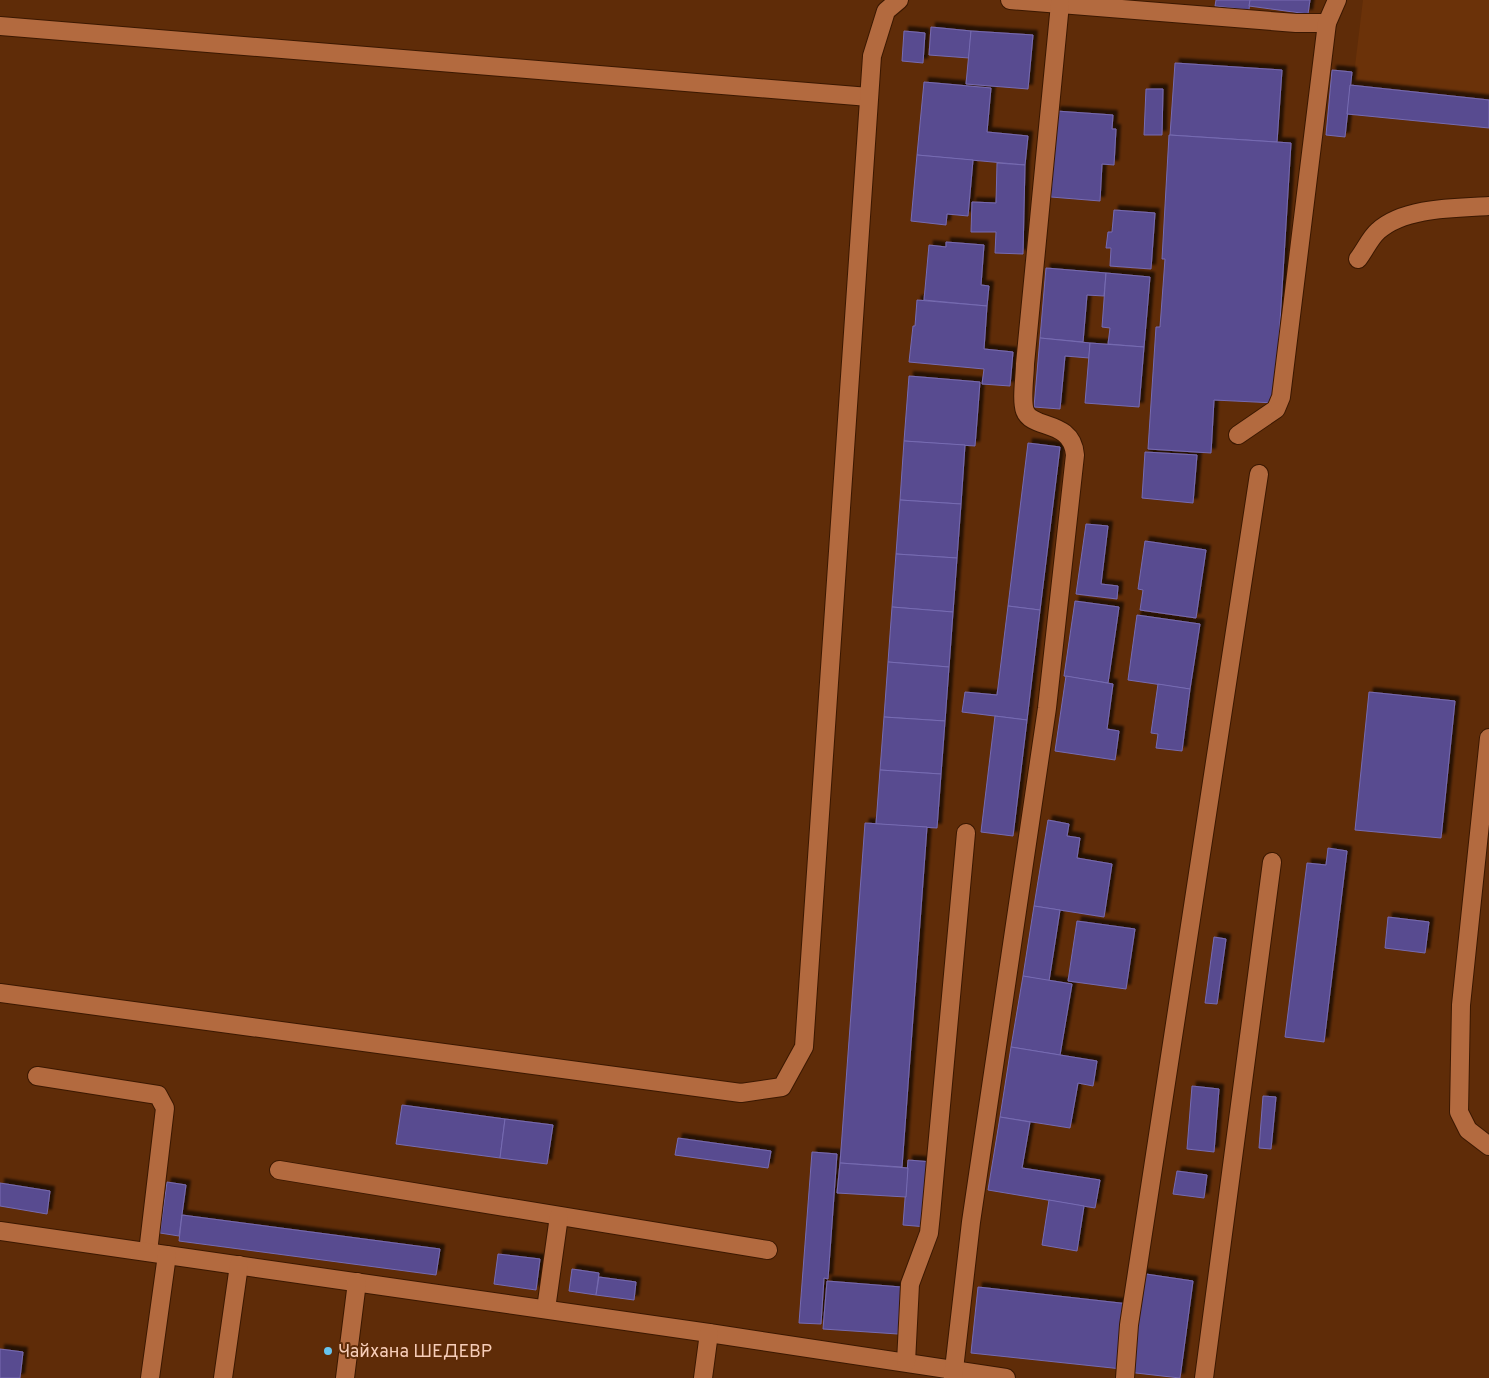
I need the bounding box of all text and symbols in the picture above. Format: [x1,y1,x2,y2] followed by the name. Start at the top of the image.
[338,1341,492,1364] place label: Чайхана ШЕДЕВР
[322,1345,334,1357] marker: Чайхана ШЕДЕВР

